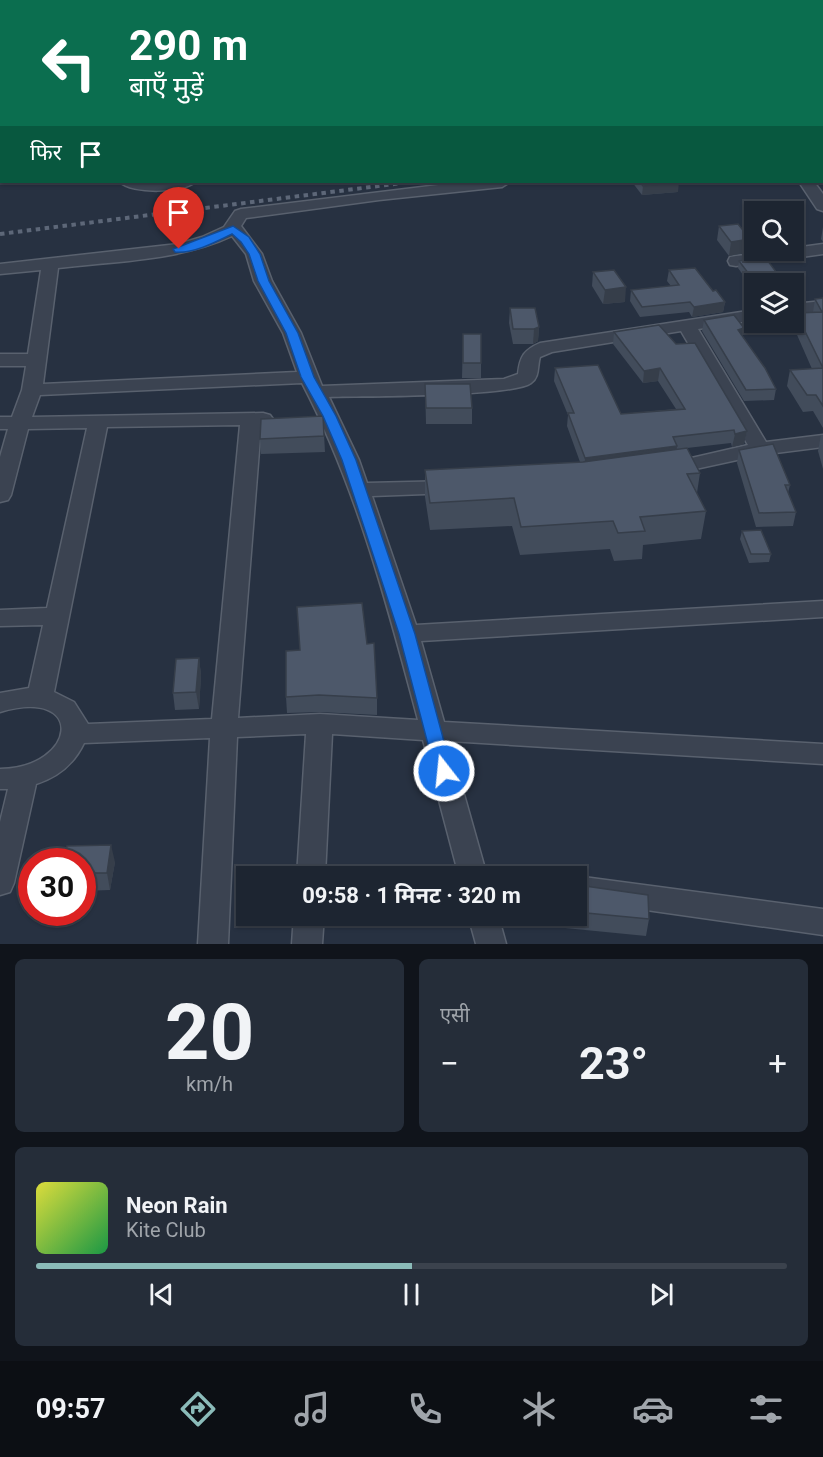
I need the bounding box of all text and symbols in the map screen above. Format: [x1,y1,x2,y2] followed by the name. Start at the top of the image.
[129,21,248,70] text: 290 m
[30,24,108,102] icon: left
[129,71,204,103] text: बाएँ मुड़ें
[74,138,107,171] icon: arrive
[30,140,62,165] text: फिर
[153,187,204,249] pin
[162,196,195,229] icon: arrive
[744,201,804,333] map controls
[744,201,804,261] button: search
[744,273,804,333] button: layers
[412,739,476,803] position arrow
[18,848,96,926] speed limit sign: 30
[302,883,521,908] text: 09:58 · 1 मिनट · 320 m
[165,987,254,1078] text: 20
[440,1003,470,1027] text: एसी
[579,1037,648,1090] text: 23°
[440,1044,459,1083] text: −
[768,1044,787,1083] text: +
[186,1072,233,1096] text: km/h
[126,1193,228,1218] text: Neon Rain
[126,1218,206,1242] text: Kite Club
[145,1278,178,1311] icon: previous
[395,1278,428,1311] icon: pause
[645,1278,678,1311] icon: next
[177,1388,219,1430] icon: directions
[291,1388,333,1430] icon: music
[404,1388,446,1430] icon: phone
[518,1388,560,1430] icon: climate
[632,1388,674,1430] icon: car
[745,1388,787,1430] icon: filters
[36,1393,105,1425] text: 09:57

